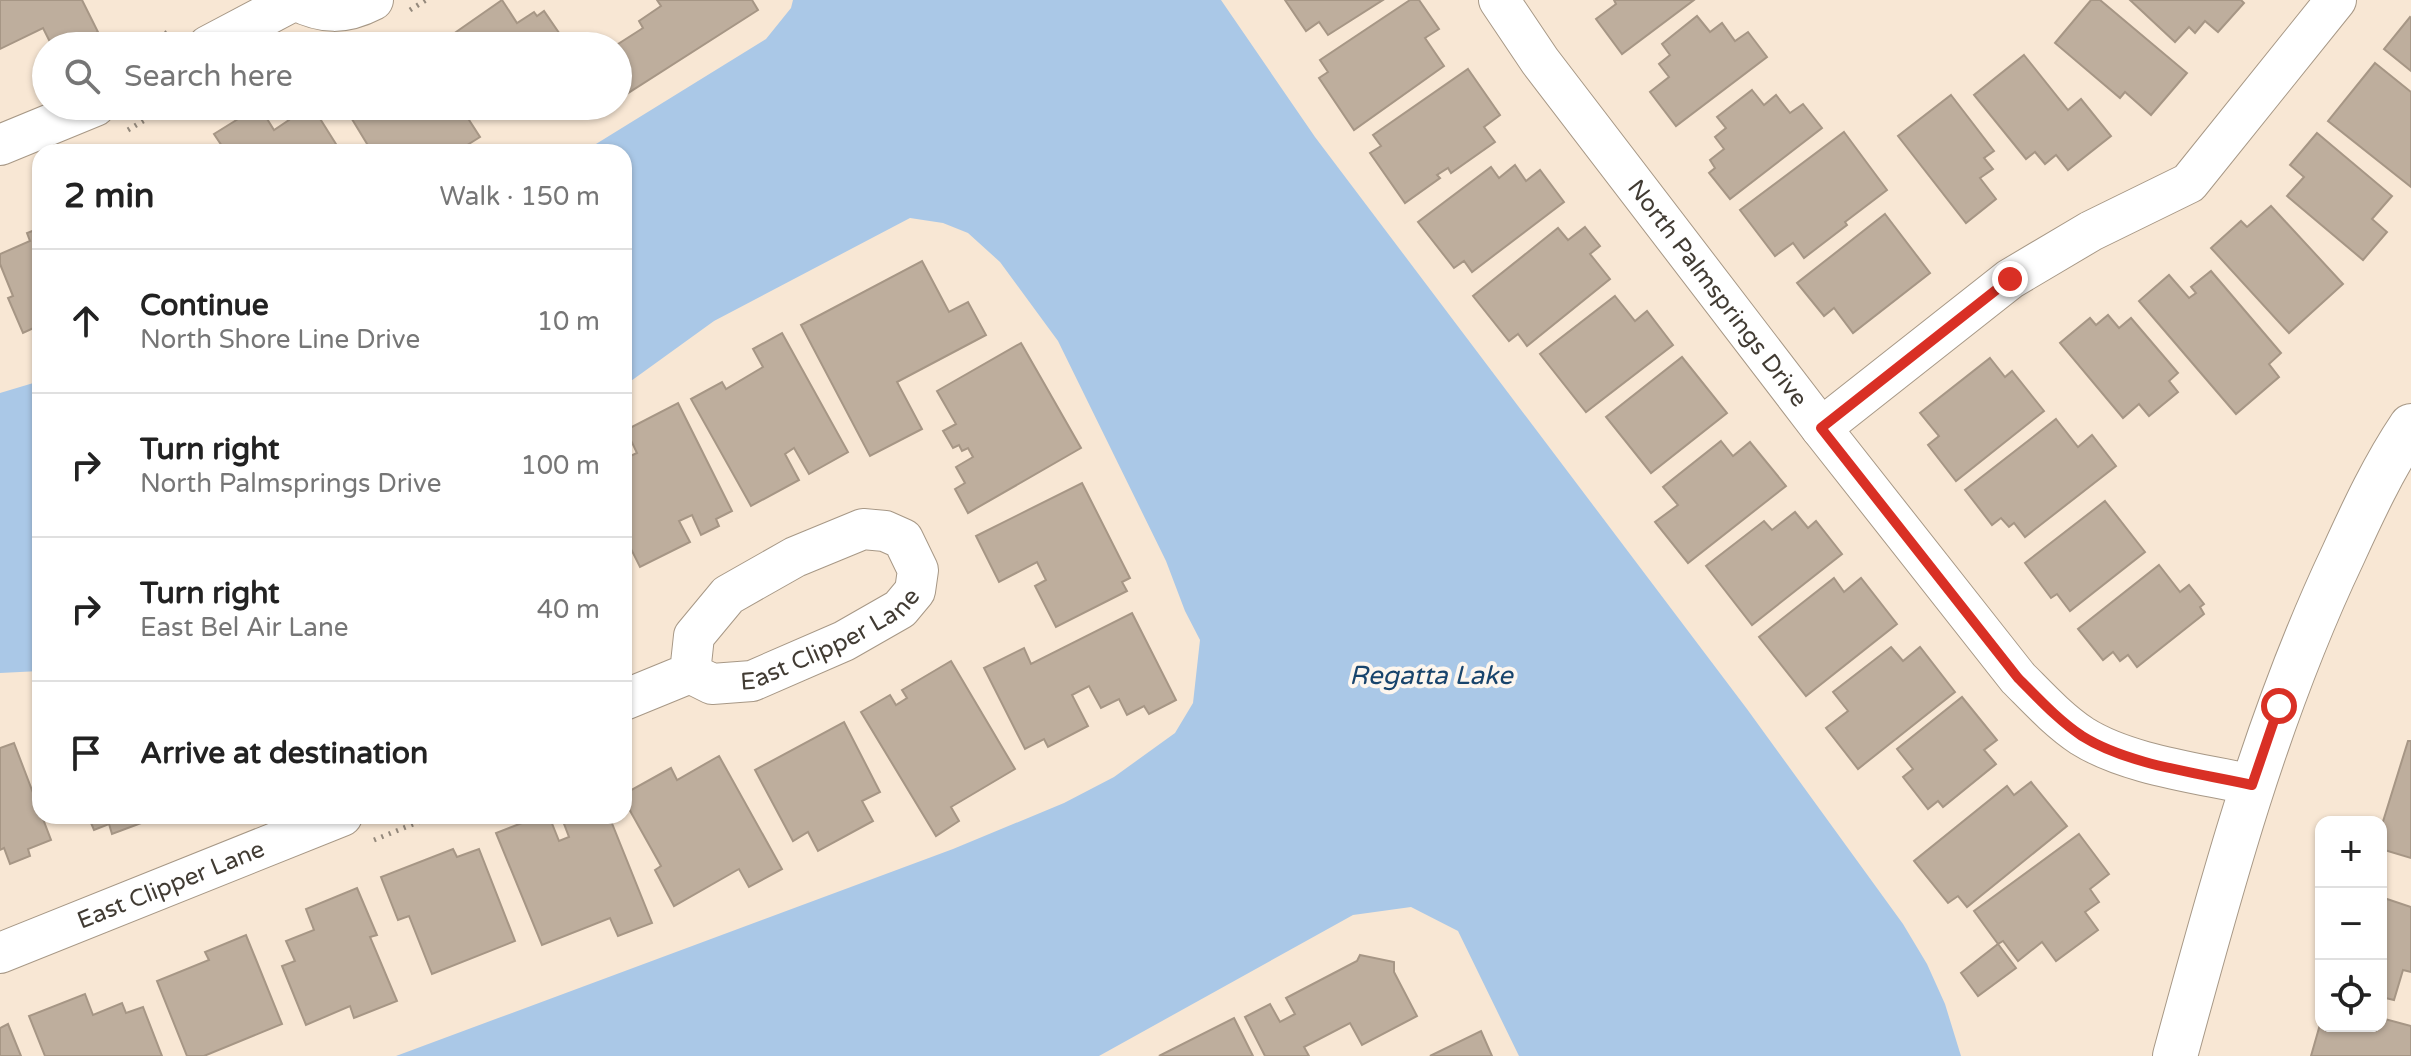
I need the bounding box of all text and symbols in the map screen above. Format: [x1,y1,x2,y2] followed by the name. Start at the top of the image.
[32,32,632,120] search box
[60,54,104,98] icon: search
[124,58,293,95] text: Search here
[1621,174,1814,413] street label: North Palmsprings Drive
[64,176,155,217] text: 2 min
[440,181,600,212] text: Walk · 150 m
[1992,261,2028,297] route end
[140,287,269,324] text: Continue
[64,299,108,343] icon: ahead
[537,306,600,337] text: 10 m
[140,324,420,355] text: North Shore Line Drive
[140,431,280,468] text: Turn right
[64,443,108,487] icon: right
[520,450,600,481] text: 100 m
[140,468,441,499] text: North Palmsprings Drive
[140,575,280,612] text: Turn right
[739,583,926,697] street label: East Clipper Lane
[64,587,108,631] icon: right
[537,594,600,625] text: 40 m
[140,612,348,643] text: East Bel Air Lane
[1349,660,1514,691] water label: Regatta Lake
[2261,688,2297,724] route start
[64,731,108,775] icon: arrive
[140,735,428,772] text: Arrive at destination
[2315,816,2387,1032] map controls
[2315,816,2387,888] button: +
[73,835,269,936] street label: East Clipper Lane
[2315,888,2387,960] button: −
[2315,960,2387,1032] button: locate

